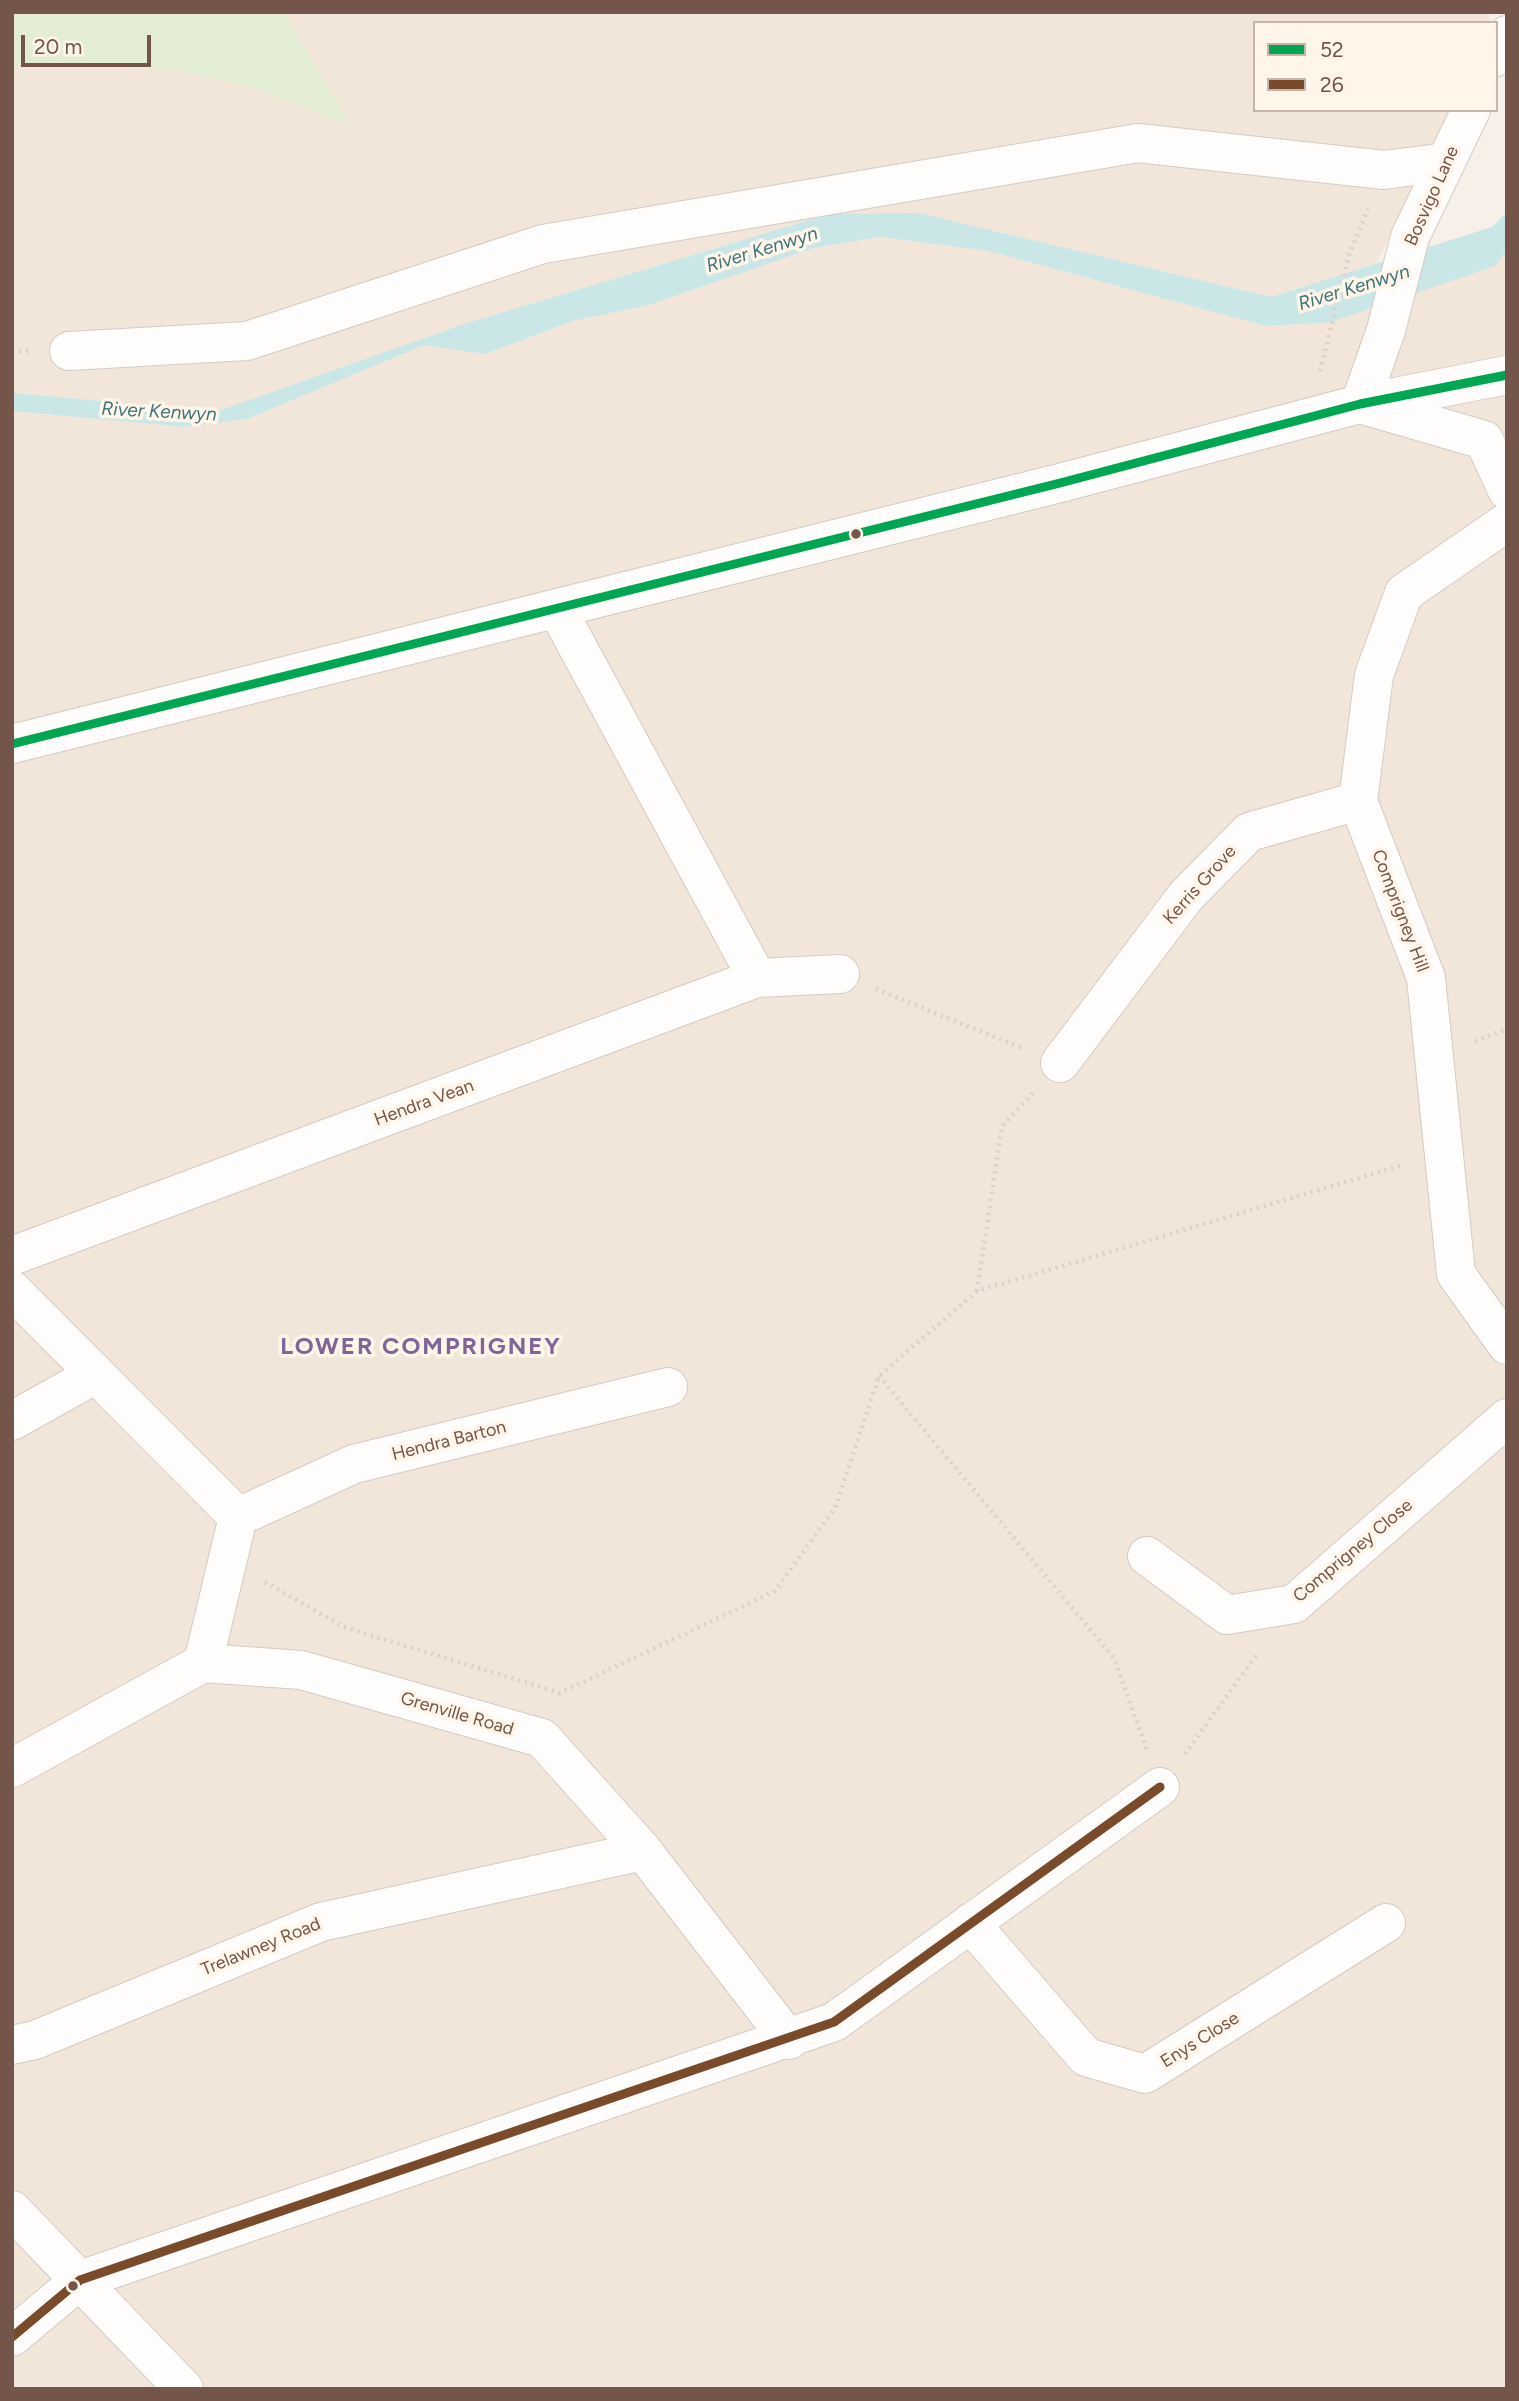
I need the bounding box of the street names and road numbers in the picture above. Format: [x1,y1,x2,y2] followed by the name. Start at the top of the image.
[1400,143,1464,249] street label: Bosvigo Lane
[1159,841,1241,929] street label: Kerris Grove
[1367,847,1433,975] street label: Comprigney Hill
[371,1075,477,1131] street label: Hendra Vean
[390,1416,508,1466] street label: Hendra Barton
[1289,1495,1417,1607] street label: Comprigney Close
[398,1688,516,1740] street label: Grenville Road
[198,1913,324,1981] street label: Trelawney Road
[1157,2007,1243,2073] street label: Enys Close

